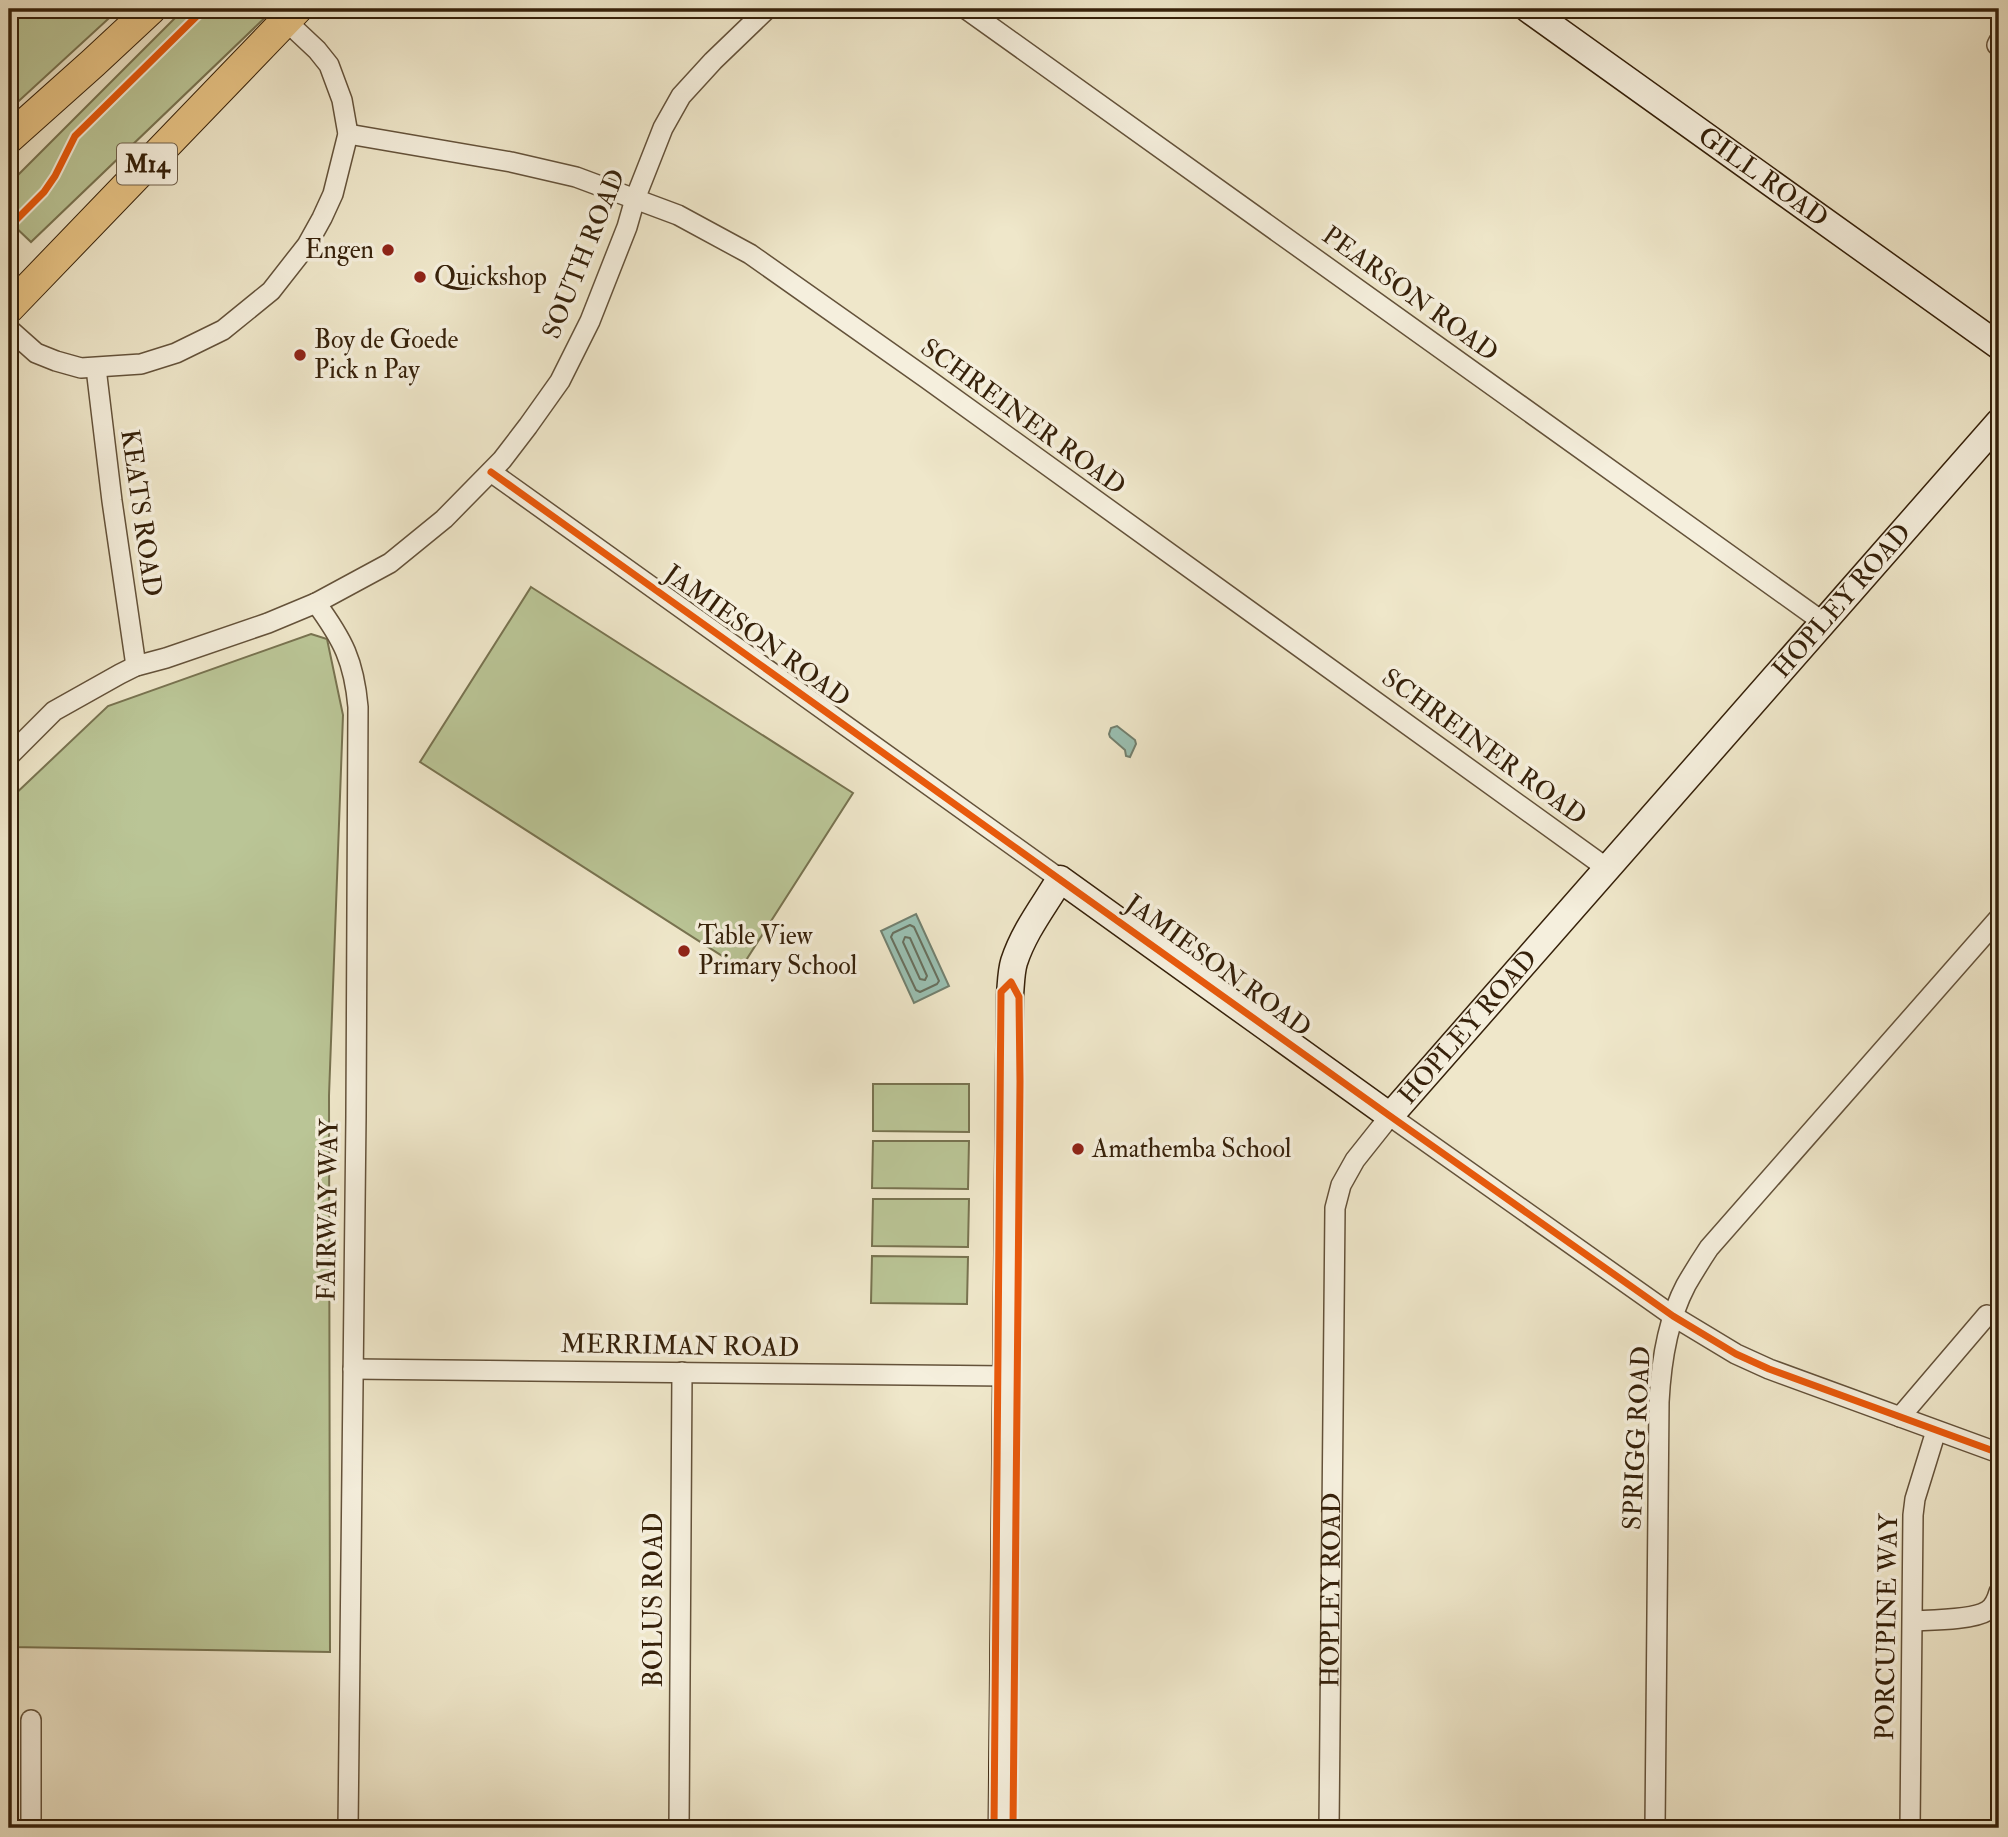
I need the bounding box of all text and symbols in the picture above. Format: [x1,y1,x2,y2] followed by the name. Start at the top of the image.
[1692,120,1834,234] street label: GILL ROAD
[117,144,177,184] road number: M14
[535,165,633,343] street label: SOUTH ROAD
[1316,219,1504,369] street label: PEARSON ROAD
[305,234,374,266] place label: Engen
[380,242,396,258] marker: Engen
[434,261,547,294] place label: Quickshop
[412,269,428,285] marker: Quickshop
[314,324,459,386] place label: Boy de Goede Pick n Pay
[914,332,1132,502] street label: SCHREINER ROAD
[292,347,308,363] marker: Boy de Goede Pick n Pay
[113,427,169,599] street label: KEATS ROAD
[1766,517,1918,685] street label: HOPLEY ROAD
[657,557,856,714] street label: JAMIESON ROAD
[1375,662,1593,832] street label: SCHREINER ROAD
[1118,887,1317,1044] street label: JAMIESON ROAD
[698,920,858,982] place label: Table View Primary School
[676,943,692,959] marker: Table View Primary School
[1392,943,1544,1111] street label: HOPLEY ROAD
[310,1117,346,1301] street label: FAIRWAY WAY
[1091,1133,1292,1165] place label: Amathemba School
[1070,1141,1086,1157] marker: Amathemba School
[560,1328,800,1364] street label: MERRIMAN ROAD
[1616,1345,1658,1531] street label: SPRIGG ROAD
[1314,1492,1348,1688] street label: HOPLEY ROAD
[1869,1512,1905,1741] street label: PORCUPINE WAY
[638,1513,670,1687] street label: BOLUS ROAD

